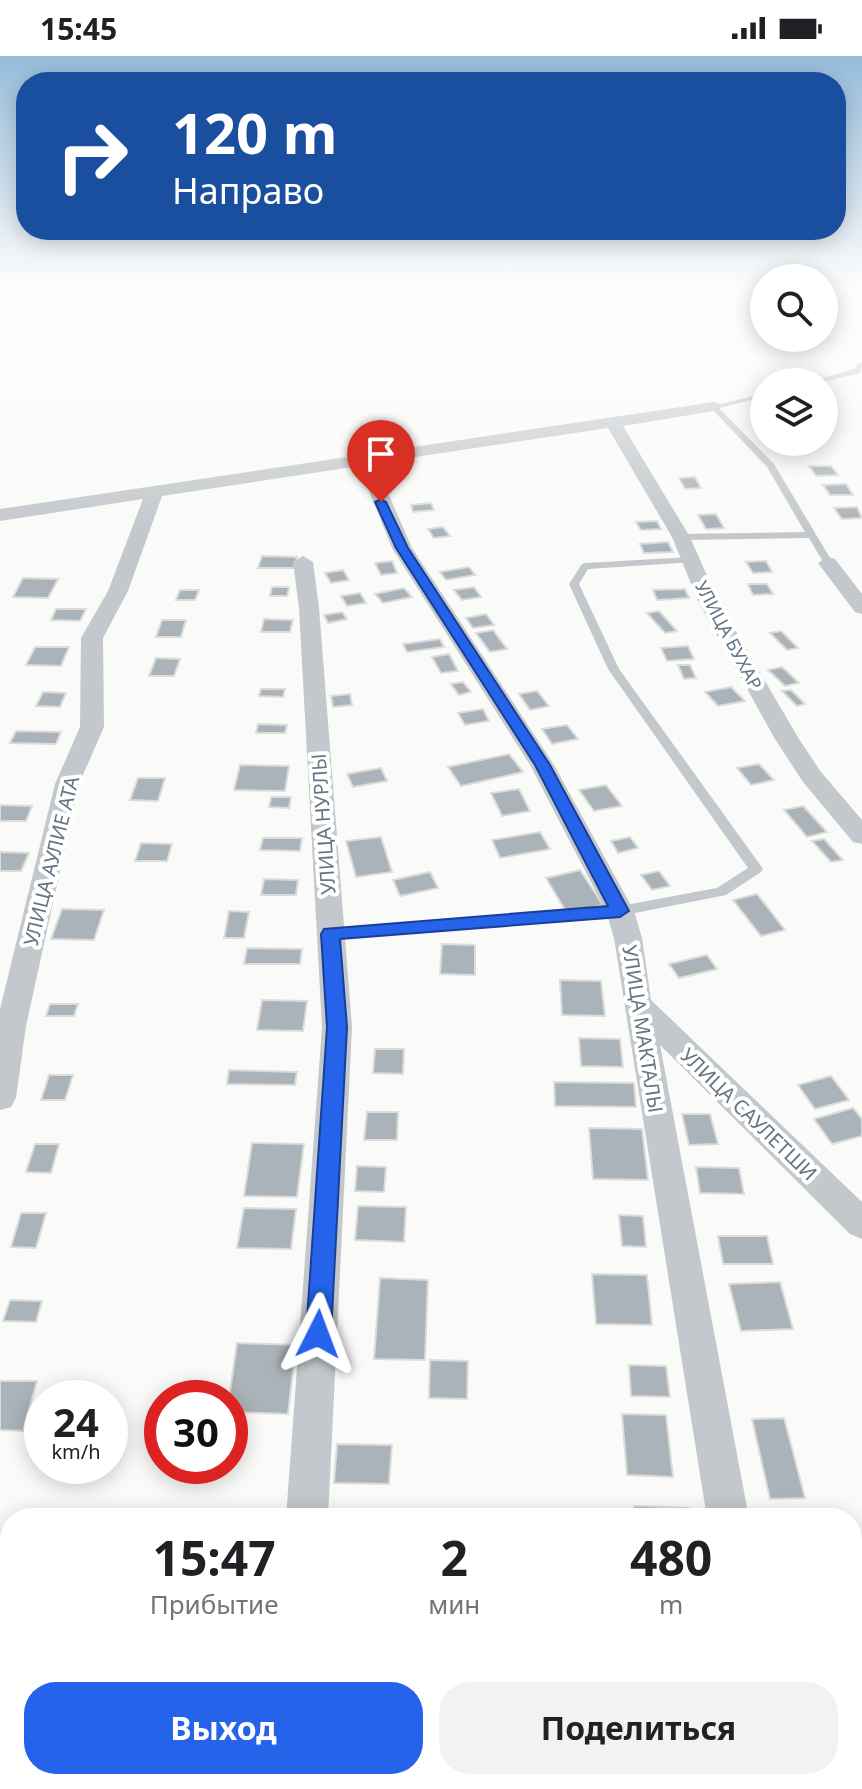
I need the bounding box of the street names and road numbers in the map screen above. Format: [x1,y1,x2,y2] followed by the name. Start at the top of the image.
[690,576,768,694] street label: УЛИЦА БУХАР
[305,753,341,895] street label: УЛИЦА НУРЛЫ
[17,773,85,949] street label: УЛИЦА АУЛИЕ АТА
[616,943,670,1115] street label: УЛИЦА МАКТАЛЫ
[675,1042,823,1186] street label: УЛИЦА САУЛЕТШИ

